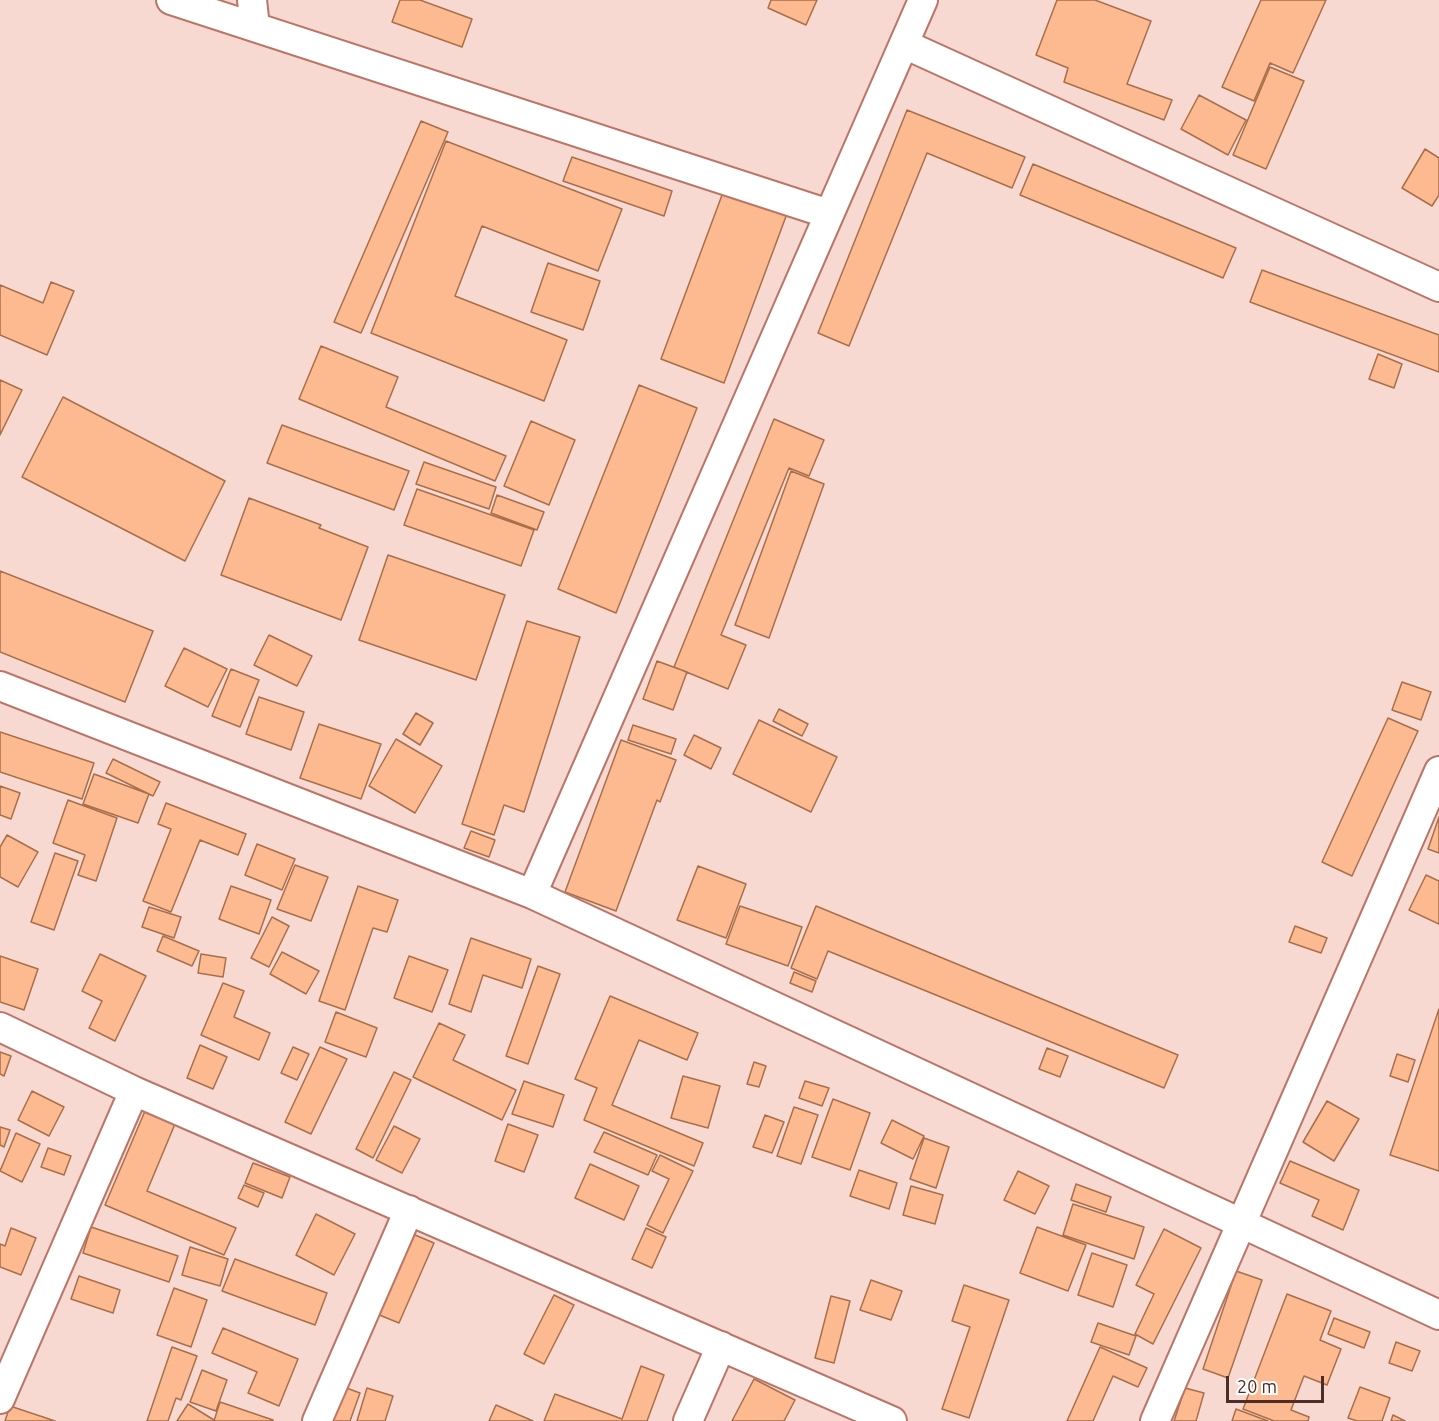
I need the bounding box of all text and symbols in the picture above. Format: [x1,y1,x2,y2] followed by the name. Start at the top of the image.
[1229,1364,1326,1402] scale bar
[1237,1376,1277,1396] text: 20 m

